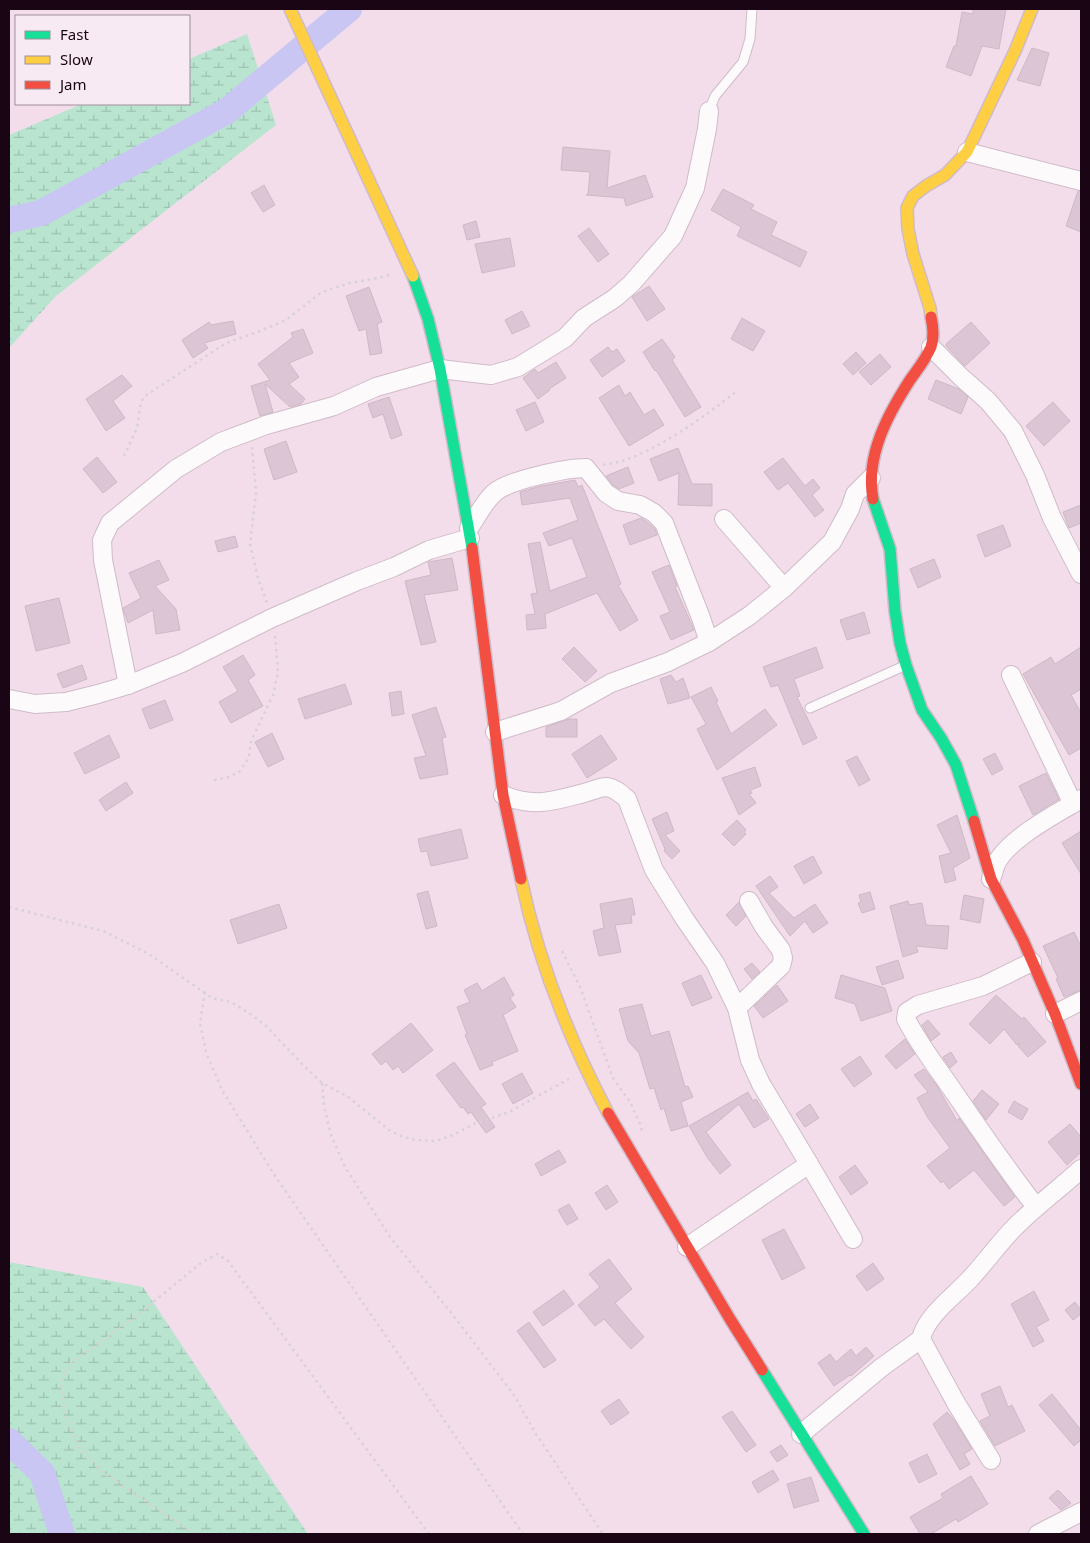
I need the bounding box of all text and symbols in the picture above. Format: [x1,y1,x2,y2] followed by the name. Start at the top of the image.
[15,15,190,105] legend
[60,24,89,44] text: Fast
[60,49,93,69] text: Slow
[58,74,87,94] text: Jam

